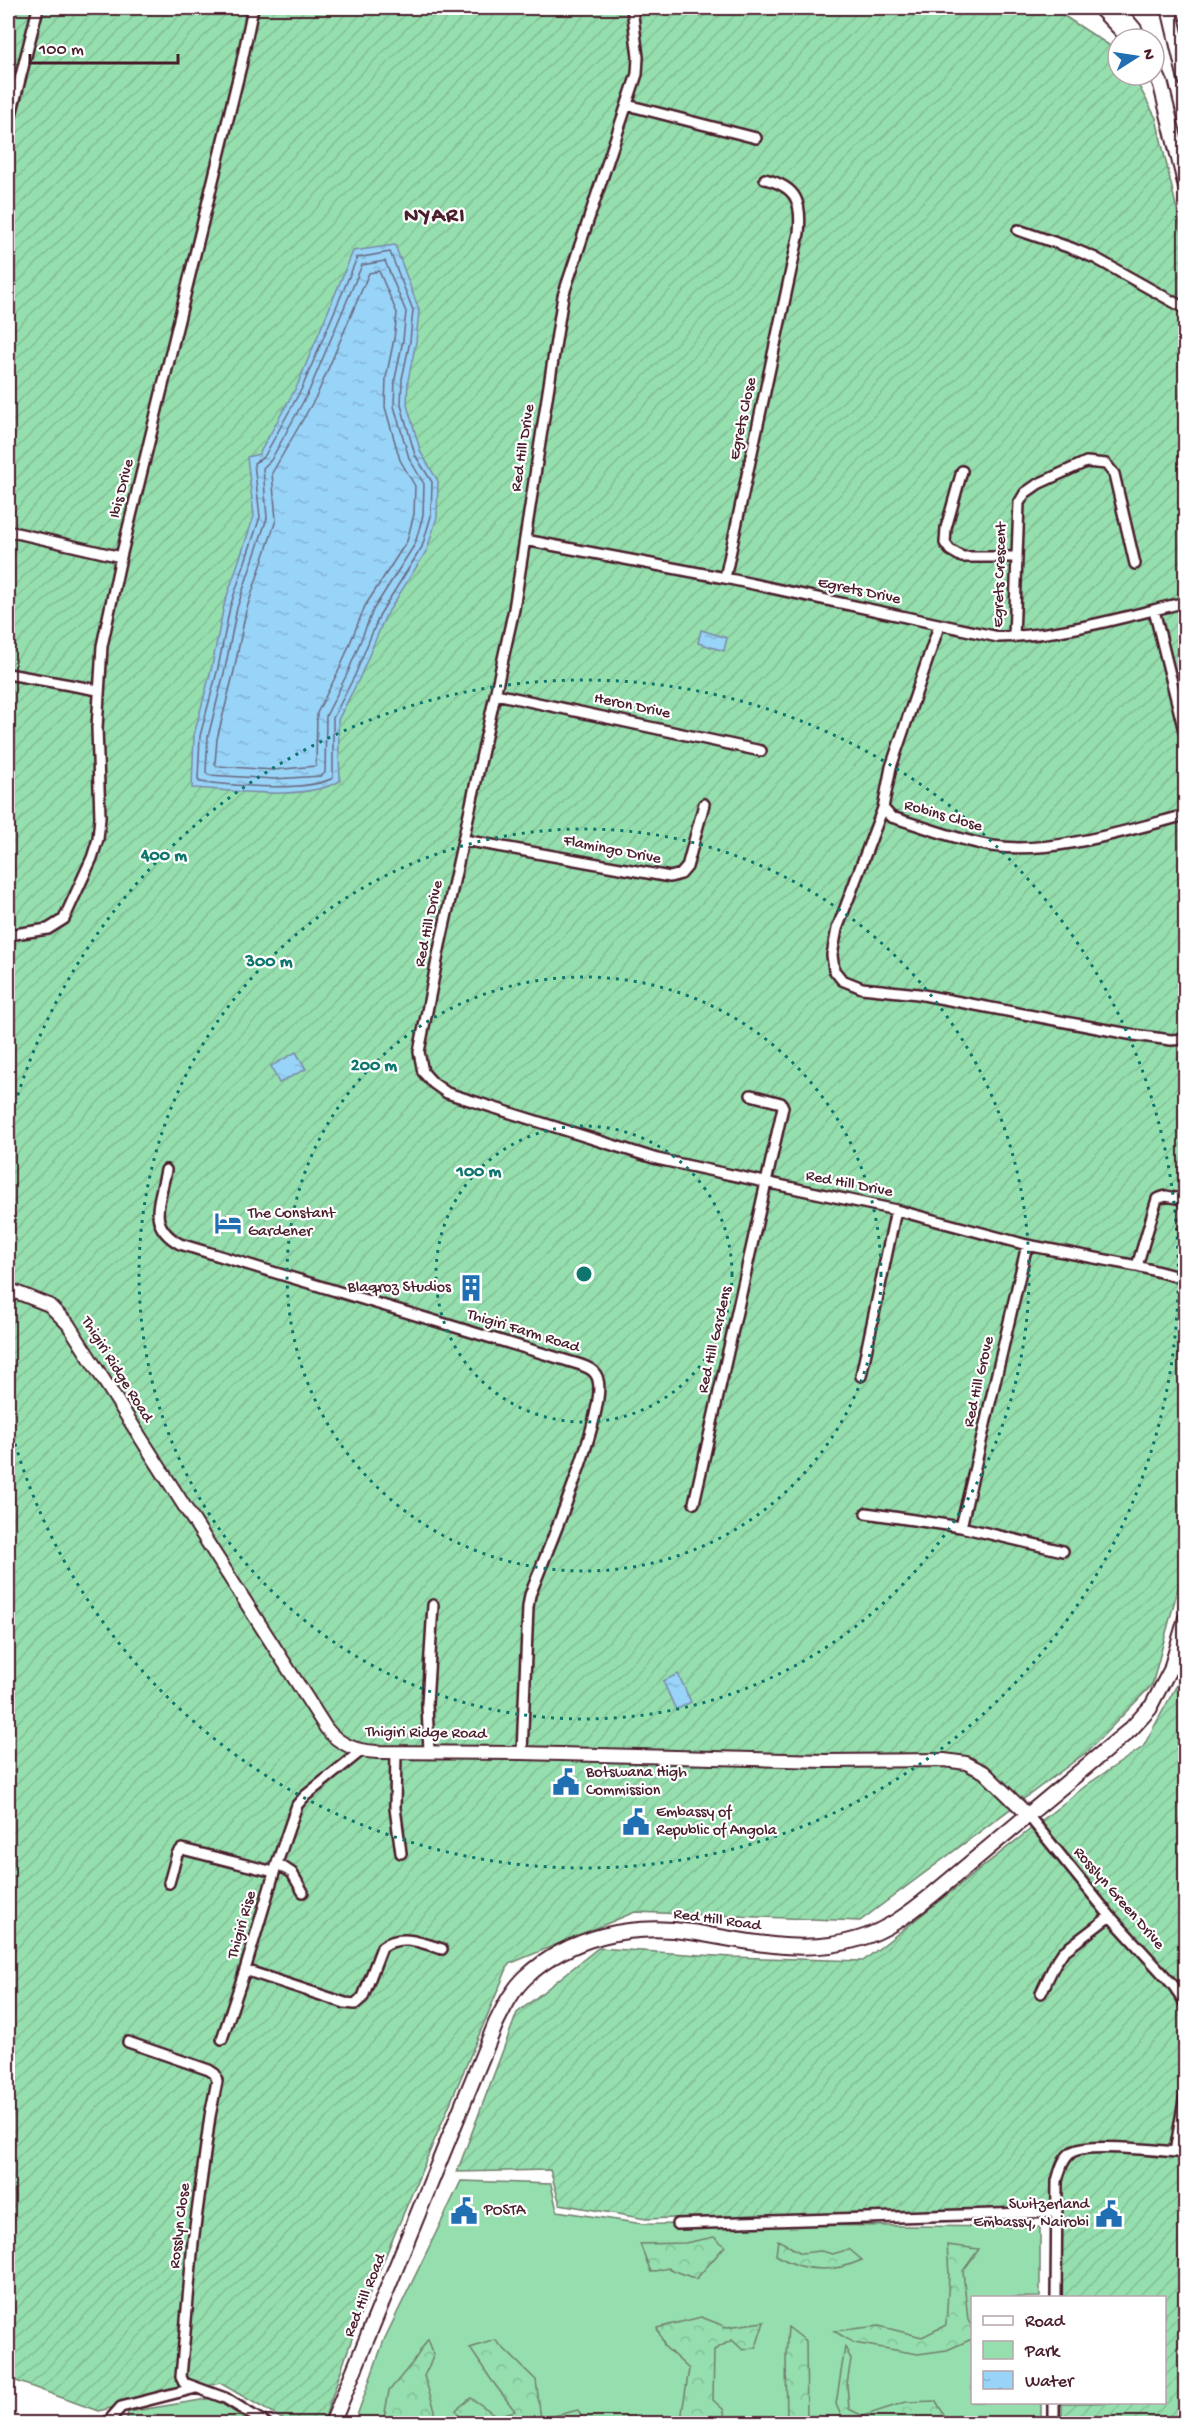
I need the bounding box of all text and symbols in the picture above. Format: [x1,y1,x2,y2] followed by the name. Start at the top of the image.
[30,27,178,65] scale bar
[1106,27,1166,87] north arrow
[38,40,84,61] text: 100 m
[1137,48,1158,62] text: N
[404,204,466,230] district label: NYARI
[726,375,762,462] street label: Egrets Close
[508,402,540,493] street label: Red Hill Drive
[106,457,140,521] street label: Ibis Drive
[990,520,1012,628] street label: Egrets Crescent
[816,574,903,610] street label: Egrets Drive
[592,690,673,725] street label: Heron Drive
[902,797,985,837] street label: Robins Close
[561,832,663,870] street label: Flamingo Drive
[140,846,187,867] text: 400 m
[412,878,449,969] street label: Red Hill Drive
[245,952,293,973] text: 300 m
[351,1056,397,1077] text: 200 m
[456,1162,502,1183] text: 100 m
[804,1167,895,1203] street label: Red Hill Drive
[247,1205,336,1242] place label: The Constant Gardener
[213,1208,243,1238] hotel icon: The Constant Gardener
[574,1264,594,1284] centre of rings
[456,1273,486,1303] building icon: Blaqroz Studios
[347,1279,452,1298] place label: Blaqroz Studios
[694,1284,738,1395] street label: Red Hill Gardens
[464,1306,583,1359] street label: Thigiri Farm Road
[75,1313,157,1428] street label: Thigiri Ridge Road
[960,1334,1000,1429] street label: Red Hill Grove
[364,1723,488,1745] street label: Thigiri Ridge Road
[585,1764,687,1801] place label: Botswana High Commission
[551,1767,581,1797] public building icon: Botswana High Commission
[656,1804,778,1841] place label: Embassy of Republic of Angola
[621,1807,651,1837] public building icon: Embassy of Republic of Angola
[1068,1844,1168,1955] street label: Rosslyn Green Drive
[224,1888,262,1962] street label: Thigiri Rise
[672,1905,764,1937] street label: Red Hill Road
[166,2181,196,2270] street label: Rosslyn Close
[449,2196,479,2226] public building icon: POSTA
[973,2196,1091,2233] place label: Switzerland Embassy, Nairobi
[1094,2199,1124,2229] public building icon: Switzerland Embassy, Nairobi
[483,2202,527,2221] place label: POSTA
[341,2250,392,2340] street label: Red Hill Road
[971,2296,1166,2404] legend
[1025,2312,1066,2333] text: Road
[1024,2342,1061,2363] text: Park
[1025,2372,1075,2393] text: Water

